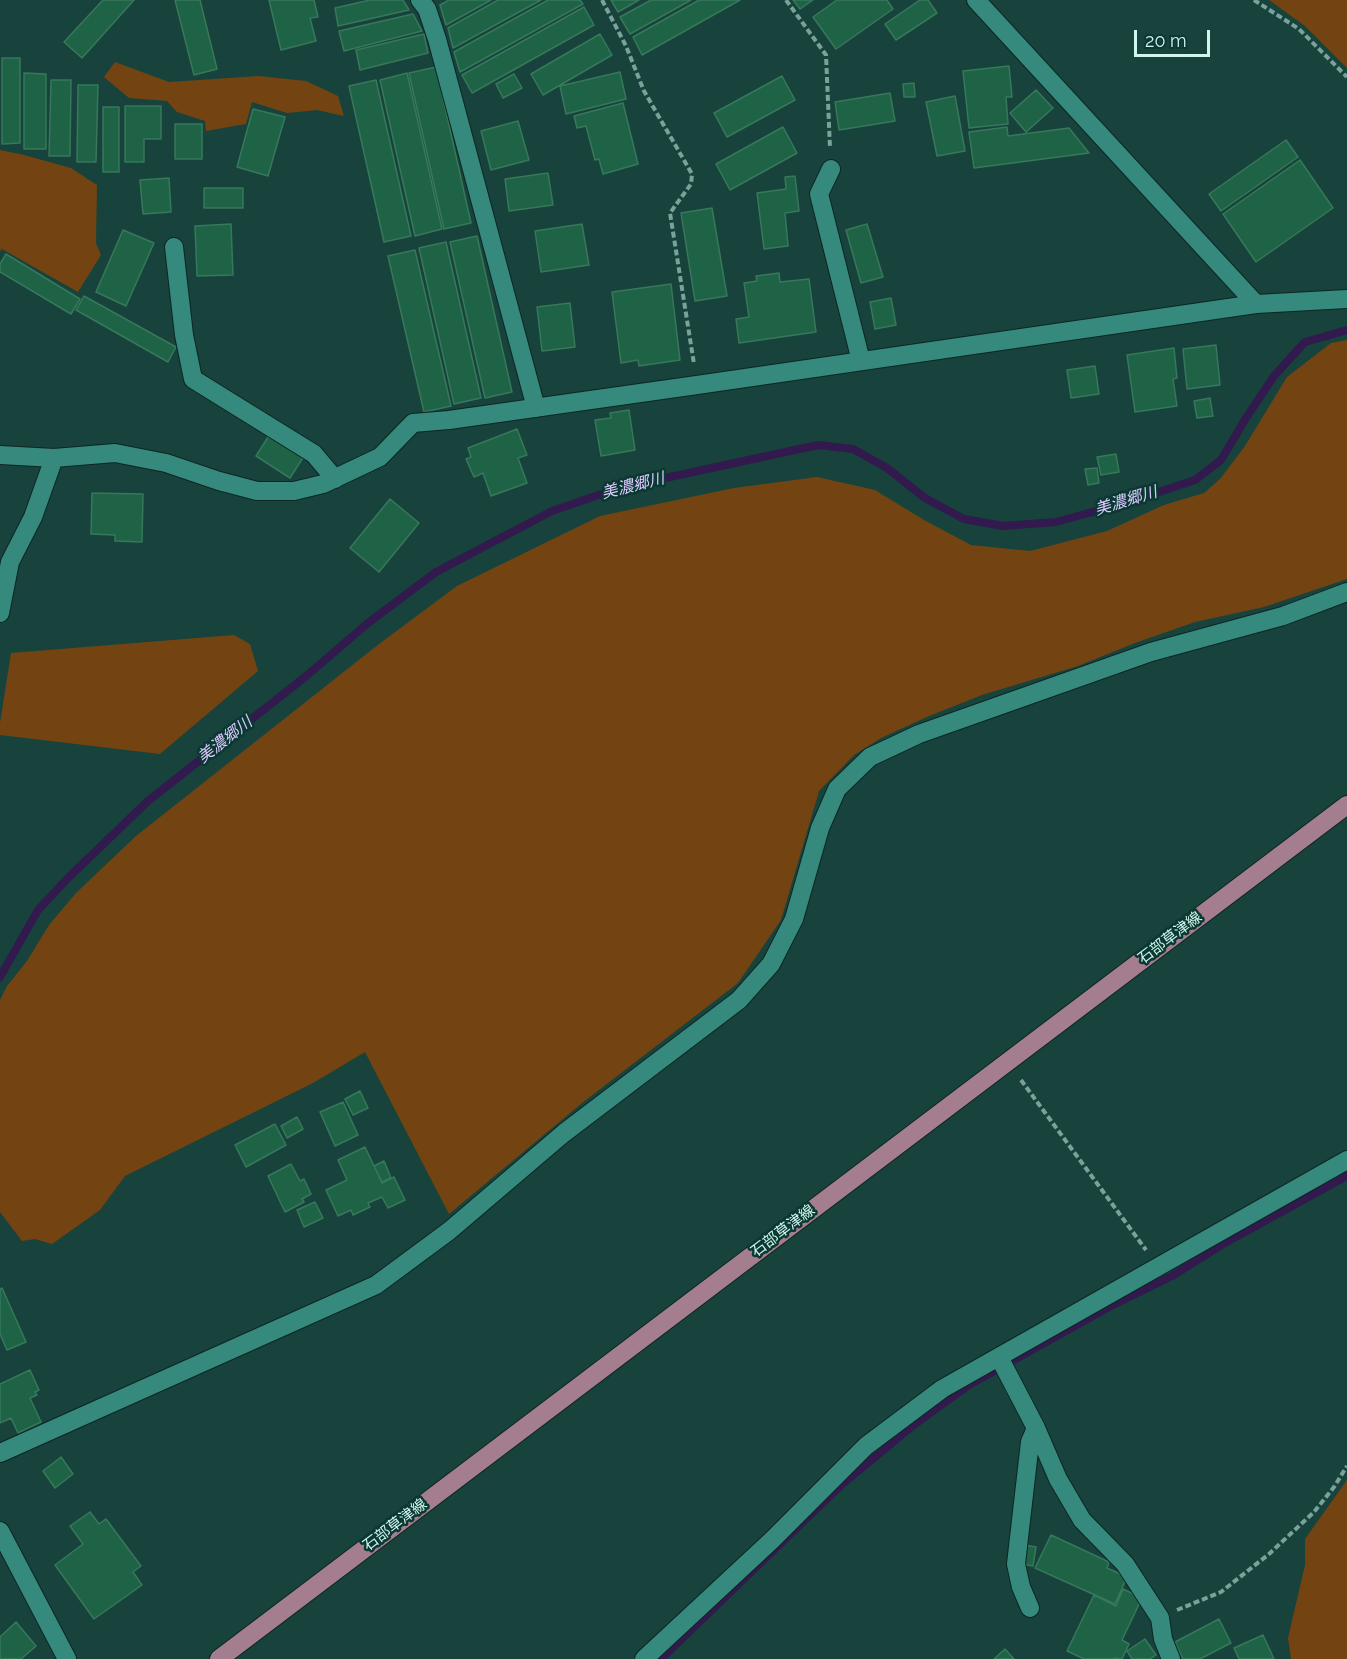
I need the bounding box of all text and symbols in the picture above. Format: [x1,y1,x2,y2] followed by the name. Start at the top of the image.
[1137,18,1214,56] scale bar
[1145,30,1187,51] text: 20 m
[600,469,666,503] water label: 美濃郷川
[1093,482,1159,520] water label: 美濃郷川
[194,713,256,767] water label: 美濃郷川
[1135,908,1205,968] street label: 石部草津線
[748,1201,818,1261] street label: 石部草津線
[360,1495,430,1555] street label: 石部草津線

